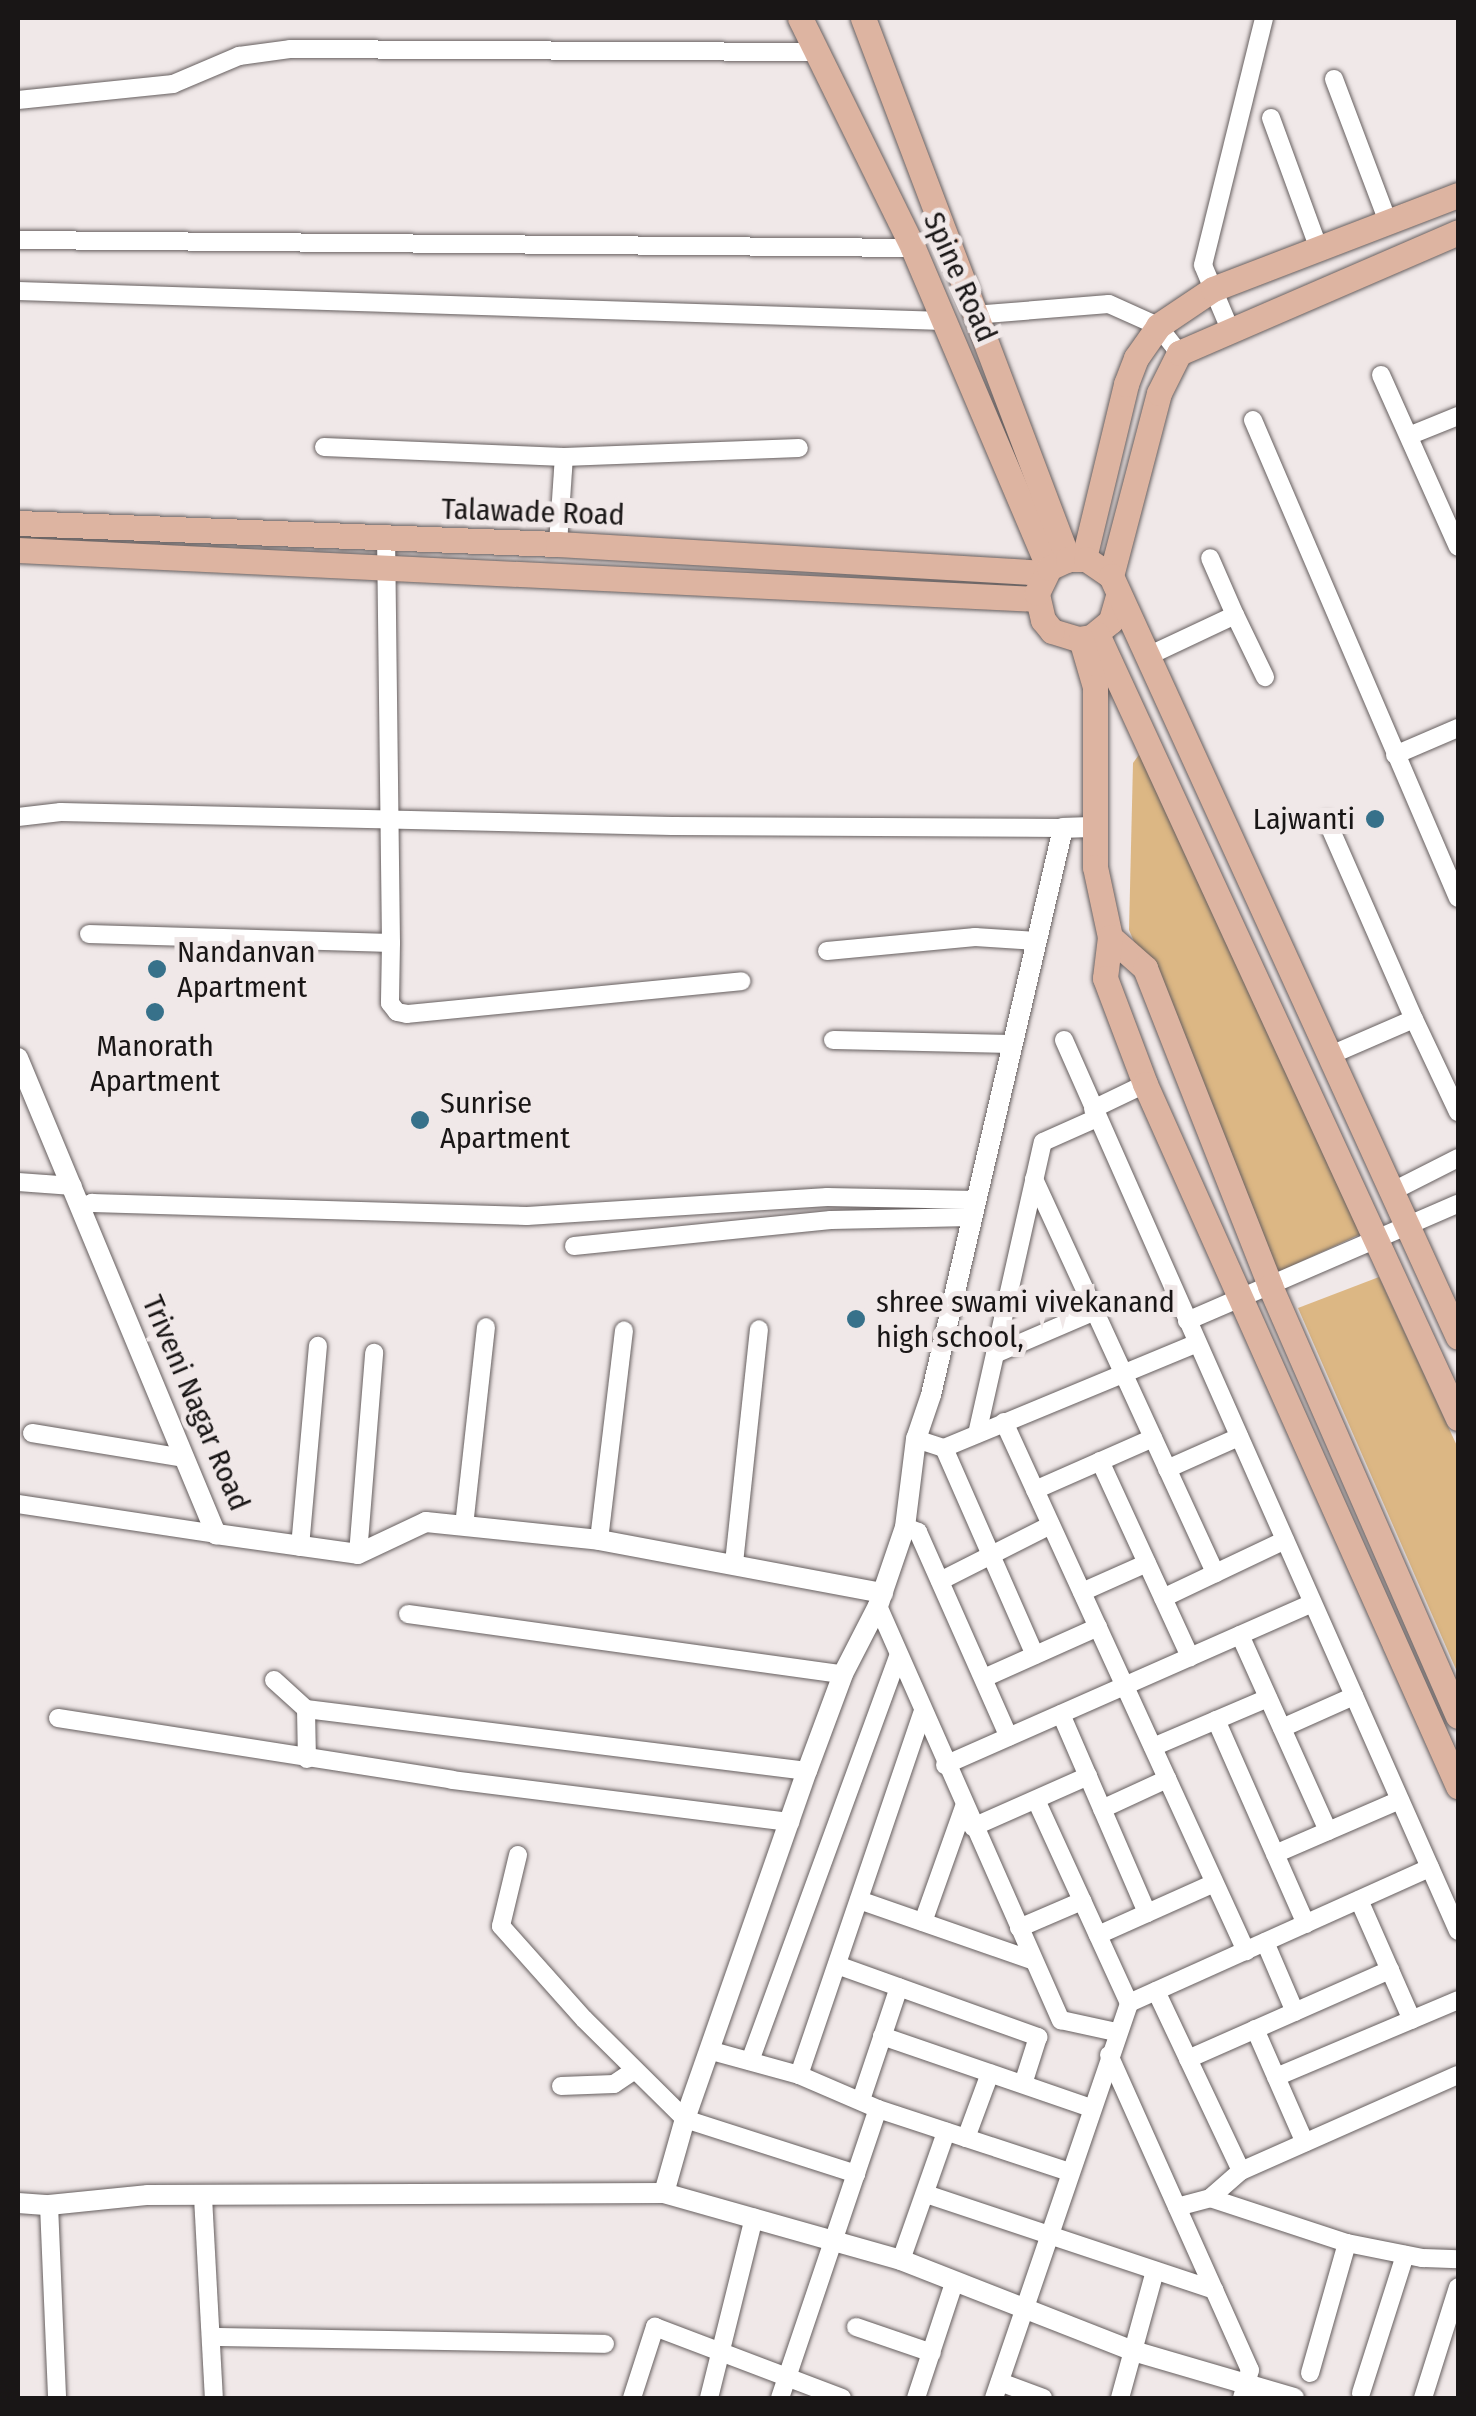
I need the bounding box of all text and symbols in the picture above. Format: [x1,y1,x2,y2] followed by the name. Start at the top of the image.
[915,207,1005,347] street label: Spine Road
[441,491,625,533] street label: Talawade Road
[1253,801,1355,837] place label: Lajwanti
[1364,808,1386,830] marker: Lajwanti
[177,934,316,1004] place label: Nandanvan Apartment
[146,958,168,980] marker: Nandanvan Apartment
[144,1001,166,1023] marker: Manorath Apartment
[90,1028,220,1098] place label: Manorath Apartment
[440,1085,570,1156] place label: Sunrise Apartment
[409,1109,431,1131] marker: Sunrise Apartment
[876,1284,1175,1354] place label: shree swami vivekanand high school,
[134,1290,258,1516] street label: Triveni Nagar Road
[845,1308,867,1330] marker: shree swami vivekanand high school,

